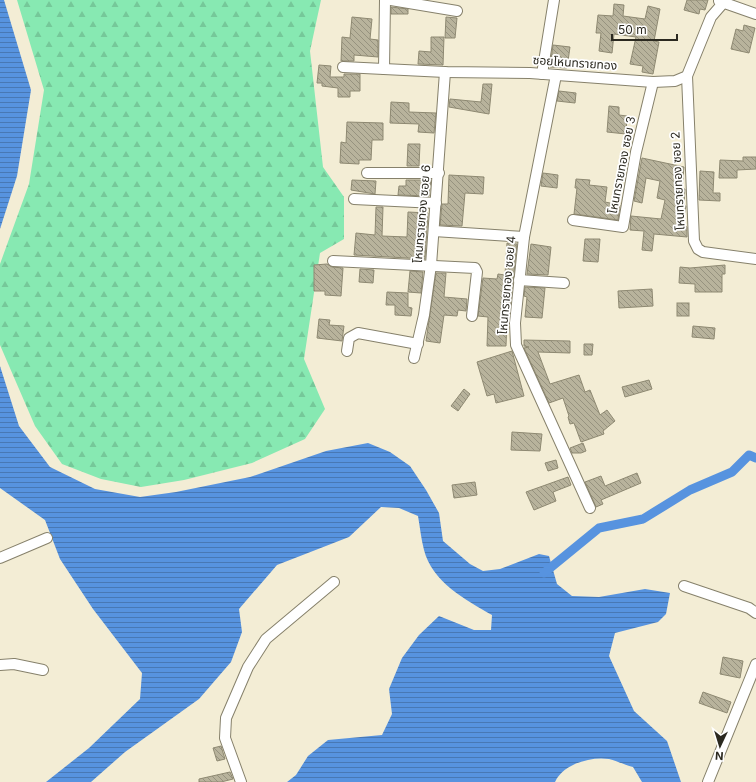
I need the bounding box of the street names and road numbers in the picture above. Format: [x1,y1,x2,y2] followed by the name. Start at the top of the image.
[532,52,618,73] street label: ซอยโหนทรายทอง
[605,115,638,215] street label: โหนทรายทอง ซอย 3
[667,131,688,231] street label: โหนทรายทอง ซอย 2
[410,164,433,264] street label: โหนทรายทอง ซอย 6
[495,235,518,335] street label: โหนทรายทอง ซอย 4

